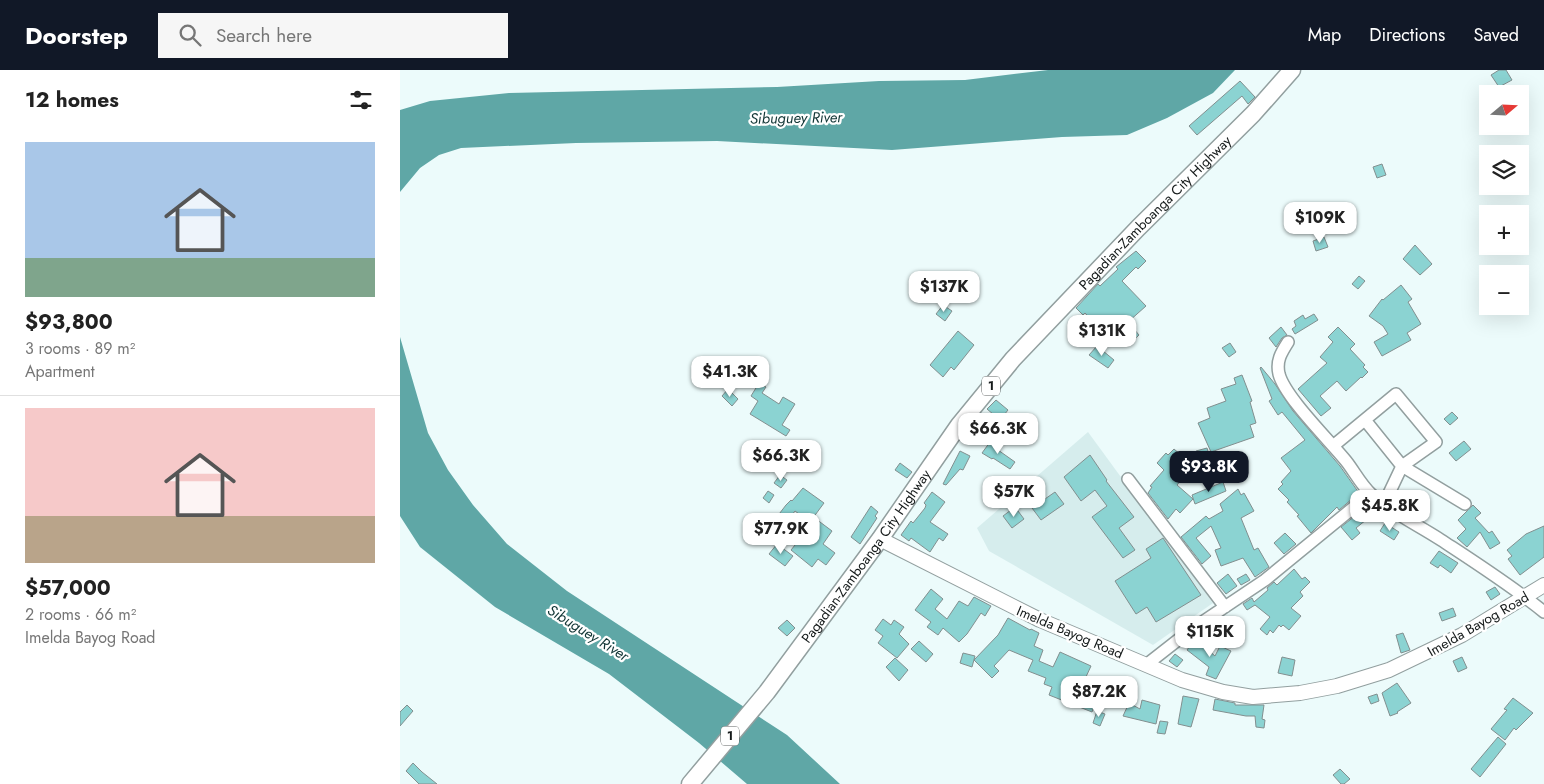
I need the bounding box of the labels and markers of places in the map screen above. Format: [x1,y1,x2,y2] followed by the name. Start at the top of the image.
[1285,202,1355,244] pin: $109K
[909,270,979,313] pin: $137K
[1067,314,1137,357] pin: $131K
[689,356,771,398] pin: $41.3K
[957,412,1039,455] pin: $66.3K
[740,440,822,482] pin: $66.3K
[1168,450,1250,493] pin: $93.8K
[984,476,1044,518] pin: $57K
[1349,490,1431,532] pin: $45.8K
[740,512,822,555] pin: $77.9K
[1175,616,1245,658] pin: $115K
[1058,676,1140,718] pin: $87.2K

